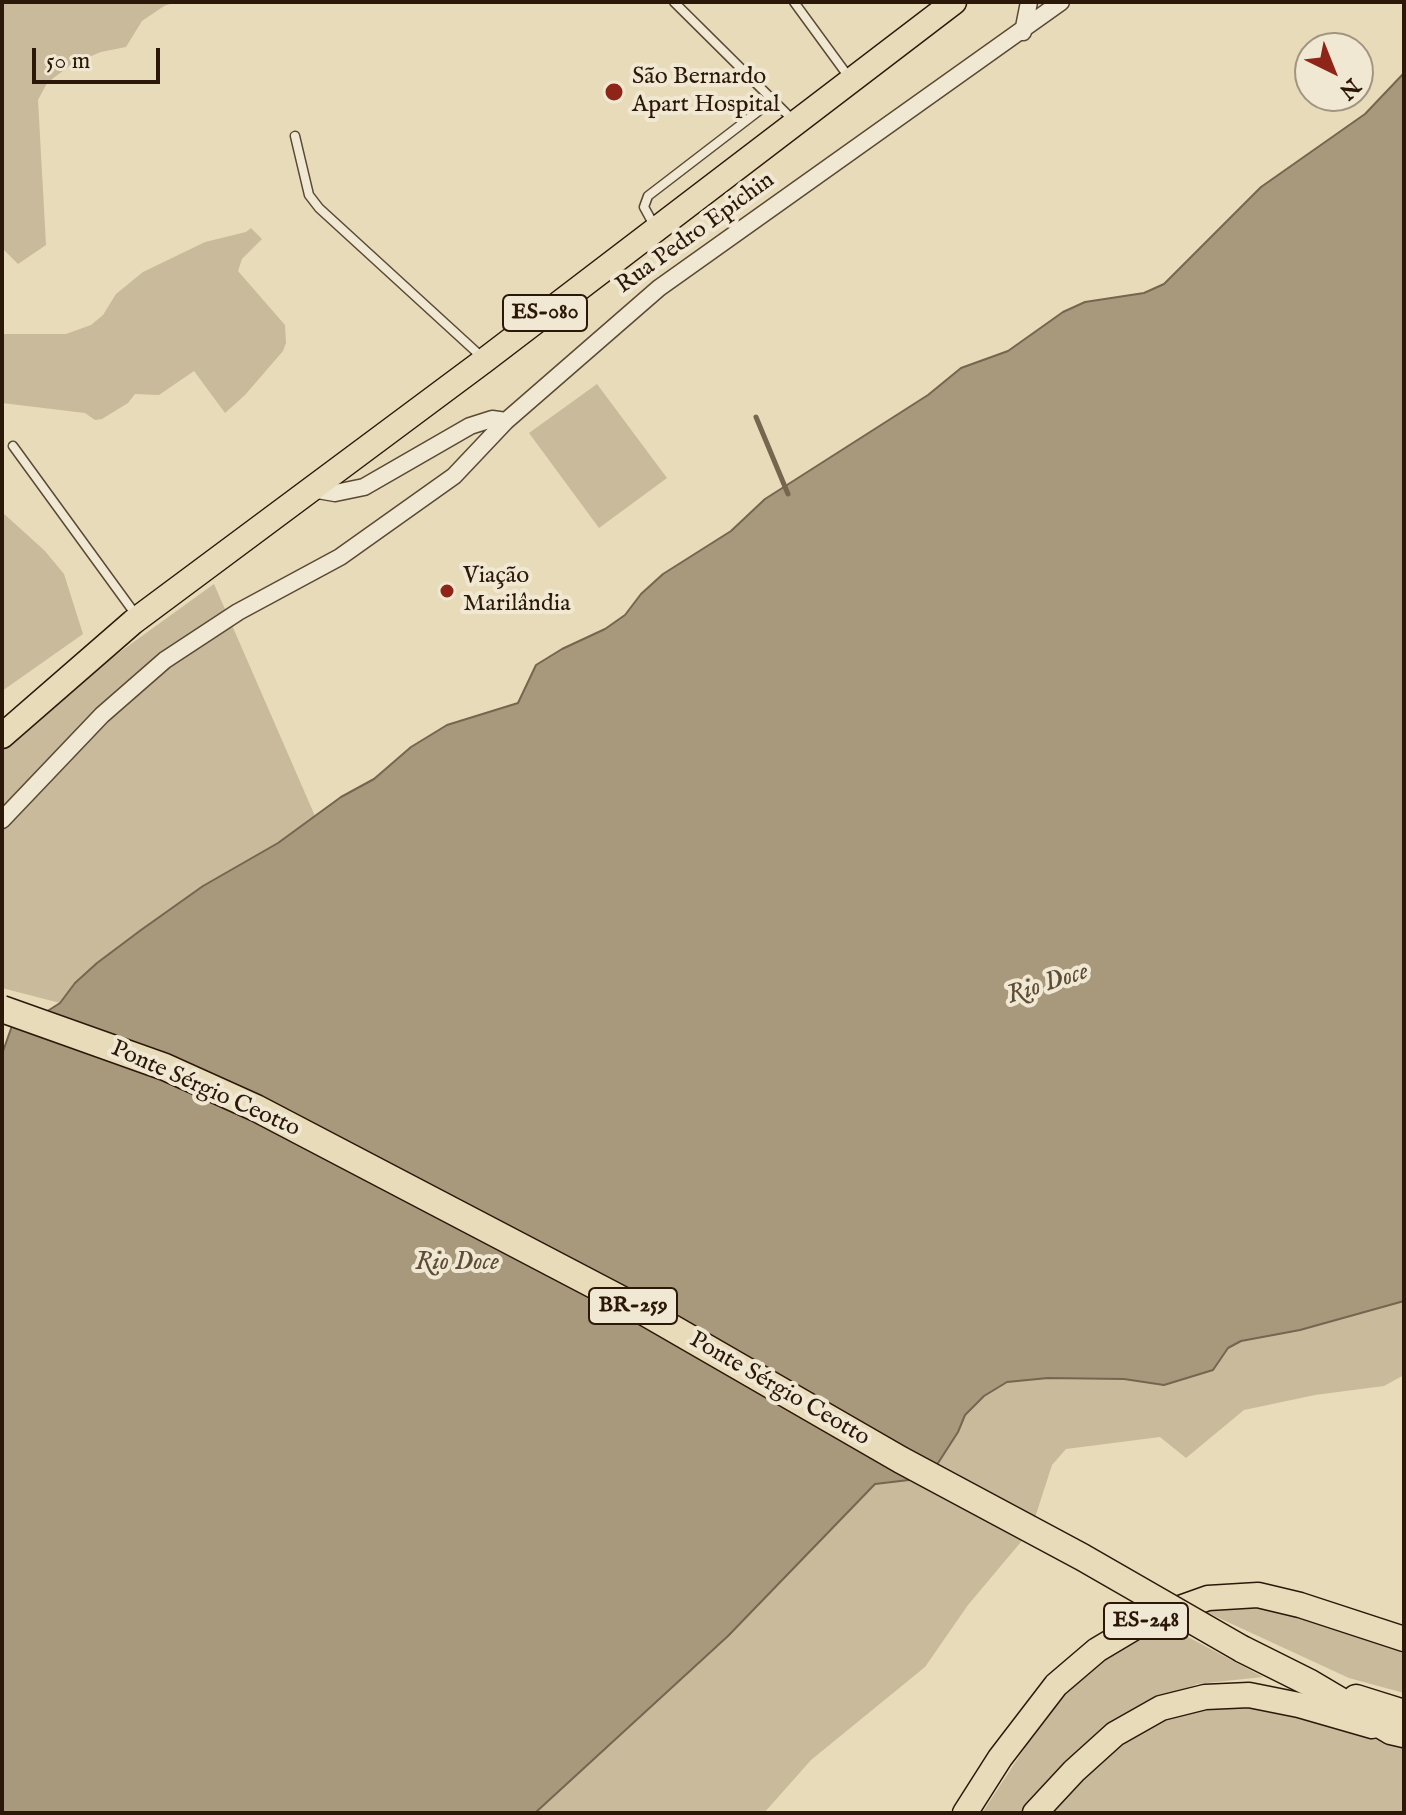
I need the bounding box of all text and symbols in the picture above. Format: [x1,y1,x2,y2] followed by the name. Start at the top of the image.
[36,32,164,82] scale bar
[1294,32,1374,112] north arrow
[46,46,90,77] text: 50 m
[632,64,780,120] place label: São Bernardo Apart Hospital
[1332,71,1366,105] text: N
[603,81,625,103] marker: São Bernardo Apart Hospital
[611,167,781,301] street label: Rua Pedro Epichin
[503,295,587,331] road number: ES-080
[463,563,570,619] place label: Viação Marilândia
[438,582,456,600] marker: Viação Marilândia
[1003,957,1093,1013] water label: Rio Doce
[106,1035,304,1145] street label: Ponte Sérgio Ceotto
[415,1248,499,1280] water label: Rio Doce
[589,1288,677,1324] road number: BR-259
[684,1327,874,1453] street label: Ponte Sérgio Ceotto
[1104,1603,1188,1639] road number: ES-248

